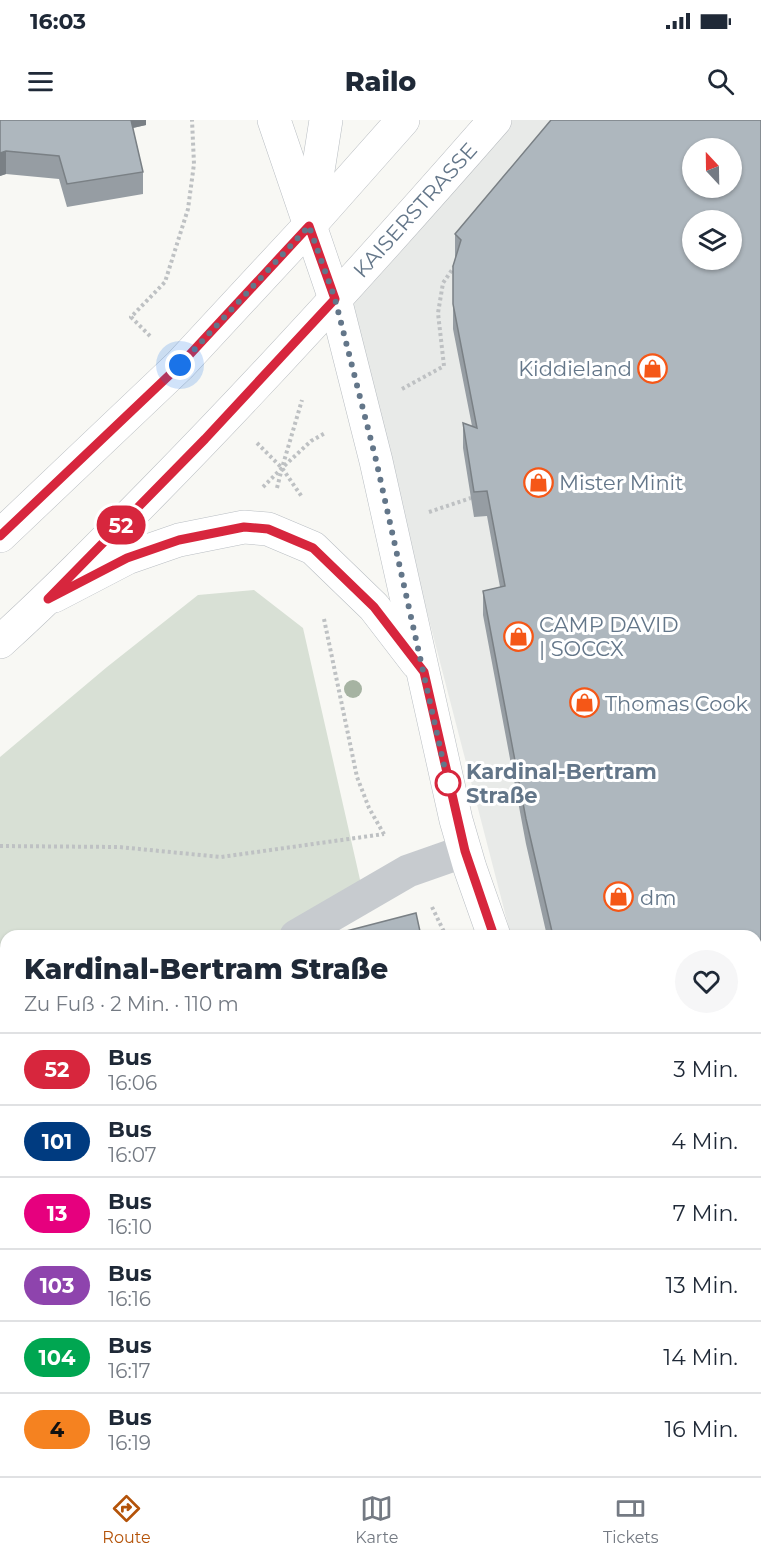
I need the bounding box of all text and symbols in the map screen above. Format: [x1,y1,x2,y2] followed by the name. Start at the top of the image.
[30,8,86,35] text: 16:03
[24,65,57,98] icon: menu
[345,65,416,98] text: Railo
[704,65,737,98] icon: search
[348,137,482,283] street label: KAISERSTRASSE
[682,138,742,198] north arrow
[682,138,742,270] map controls
[682,210,742,270] button: layers
[165,350,195,380] your location
[637,352,669,384] shop icon: Kiddieland
[518,356,632,381] place label: Kiddieland
[522,466,554,498] shop icon: Mister Minit
[559,470,684,495] place label: Mister Minit
[94,506,148,544] line badge: 52
[109,513,133,538] text: 52
[539,612,679,661] place label: CAMP DAVID | SOCCX
[502,620,534,652] shop icon: CAMP DAVID | SOCCX
[568,687,600,719] shop icon: Thomas Cook
[605,691,749,716] place label: Thomas Cook
[466,759,657,808] place label: Kardinal-Bertram Straße
[435,770,461,796] marker: Kardinal-Bertram Straße
[603,881,635,913] shop icon: dm
[640,885,677,910] place label: dm
[675,950,738,1013] button: heart
[24,952,388,986] text: Kardinal-Bertram Straße
[24,992,239,1016] text: Zu Fuß · 2 Min. · 110 m
[108,1044,152,1071] text: Bus
[673,1056,738,1083] text: 3 Min.
[45,1057,69,1082] text: 52
[108,1071,157,1095] text: 16:06
[108,1116,152,1143] text: Bus
[671,1128,738,1155] text: 4 Min.
[42,1129,72,1154] text: 101
[108,1143,157,1167] text: 16:07
[108,1188,152,1215] text: Bus
[673,1200,738,1227] text: 7 Min.
[47,1201,67,1226] text: 13
[108,1215,152,1239] text: 16:10
[108,1260,152,1287] text: Bus
[665,1272,738,1299] text: 13 Min.
[40,1273,74,1298] text: 103
[108,1287,151,1311] text: 16:16
[108,1332,152,1359] text: Bus
[663,1344,738,1371] text: 14 Min.
[39,1345,75,1370] text: 104
[108,1359,151,1383] text: 16:17
[108,1404,152,1431] text: Bus
[664,1416,738,1443] text: 16 Min.
[50,1417,64,1442] text: 4
[108,1431,151,1455] text: 16:19
[102,1492,151,1547] tab: Route
[355,1492,398,1547] tab: Karte
[603,1492,659,1547] tab: Tickets

